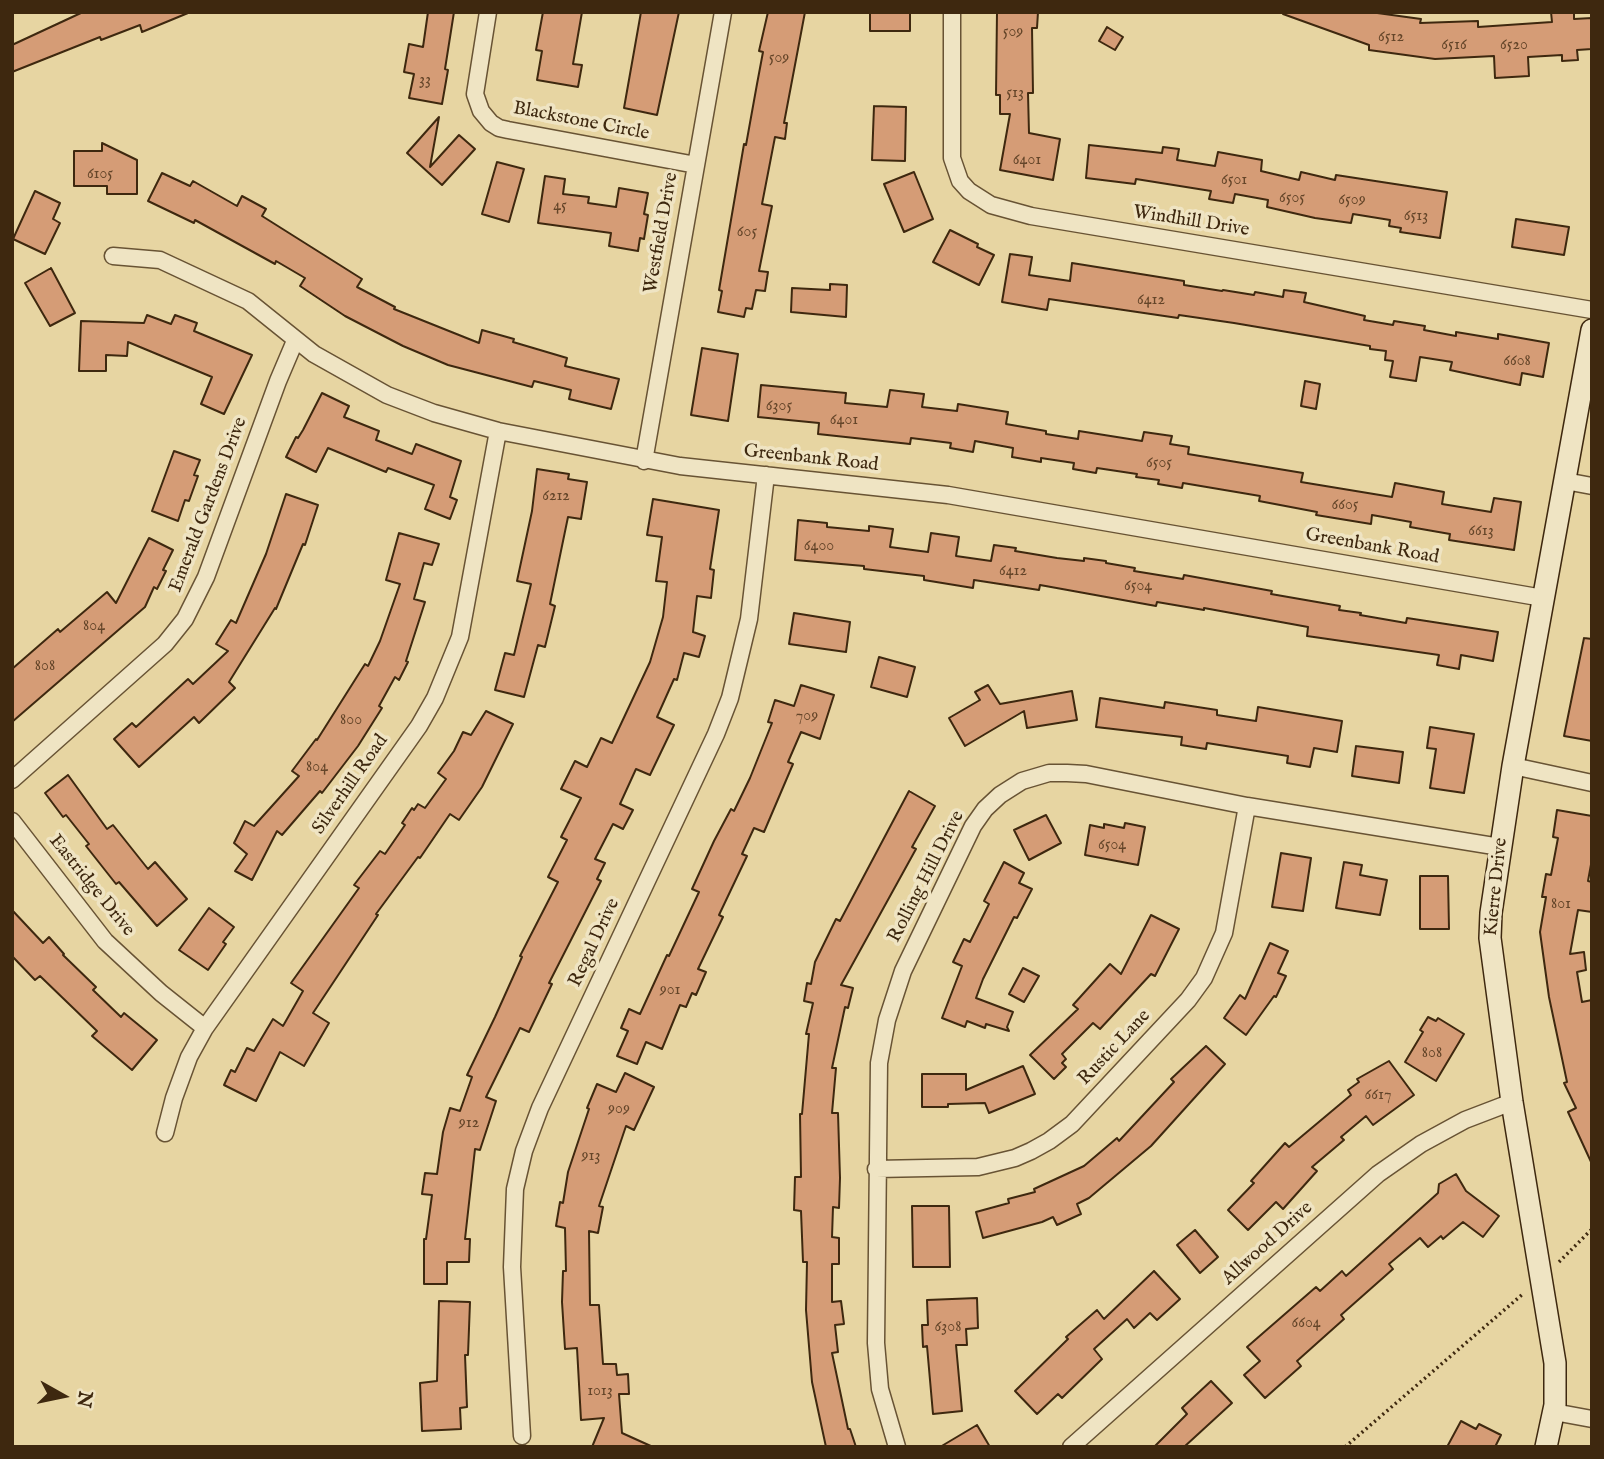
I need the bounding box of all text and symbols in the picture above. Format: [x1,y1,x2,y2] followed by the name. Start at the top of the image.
[1003,23,1023,43] house number: 509
[1378,28,1404,48] house number: 6512
[1441,36,1467,56] house number: 6516
[1500,36,1528,56] house number: 6520
[769,49,789,69] house number: 509
[419,71,431,91] house number: 33
[1006,84,1024,104] house number: 513
[511,98,651,146] street label: Blackstone Circle
[1013,151,1041,171] house number: 6401
[87,165,113,185] house number: 6105
[640,171,684,295] street label: Westfield Drive
[1221,171,1247,191] house number: 6501
[1279,189,1305,209] house number: 6505
[1338,191,1366,211] house number: 6509
[553,197,567,217] house number: 45
[1131,202,1251,242] street label: Windhill Drive
[1404,207,1428,227] house number: 6513
[737,223,757,243] house number: 605
[1137,291,1165,311] house number: 6412
[1503,352,1531,372] house number: 6608
[766,397,792,417] house number: 6305
[830,411,858,431] house number: 6401
[165,414,253,596] street label: Emerald Gardens Drive
[743,441,879,477] street label: Greenbank Road
[1146,454,1172,474] house number: 6505
[542,487,570,507] house number: 6212
[1331,496,1359,516] house number: 6605
[1468,522,1494,542] house number: 6613
[1303,524,1441,570] street label: Greenbank Road
[804,537,834,557] house number: 6400
[999,562,1027,582] house number: 6412
[1124,577,1152,597] house number: 6504
[83,617,105,637] house number: 804
[35,657,55,677] house number: 808
[796,707,818,727] house number: 709
[340,711,362,731] house number: 800
[308,731,394,839] street label: Silverhill Road
[306,758,328,778] house number: 804
[884,807,970,947] street label: Rolling Hill Drive
[43,831,139,941] street label: Eastridge Drive
[1098,836,1126,856] house number: 6504
[1481,837,1513,937] street label: Kierre Drive
[565,895,625,991] street label: Regal Drive
[1551,895,1571,915] house number: 801
[660,981,680,1001] house number: 901
[1074,1005,1156,1091] street label: Rustic Lane
[1422,1044,1442,1064] house number: 808
[1365,1086,1391,1106] house number: 6617
[608,1100,630,1120] house number: 909
[459,1114,479,1134] house number: 912
[582,1147,600,1167] house number: 913
[1218,1197,1318,1291] street label: Allwood Drive
[1291,1314,1321,1334] house number: 6604
[935,1318,961,1338] house number: 6308
[28,1361,98,1431] north arrow
[587,1382,613,1402] house number: 1013
[71,1389,97,1409] text: N

